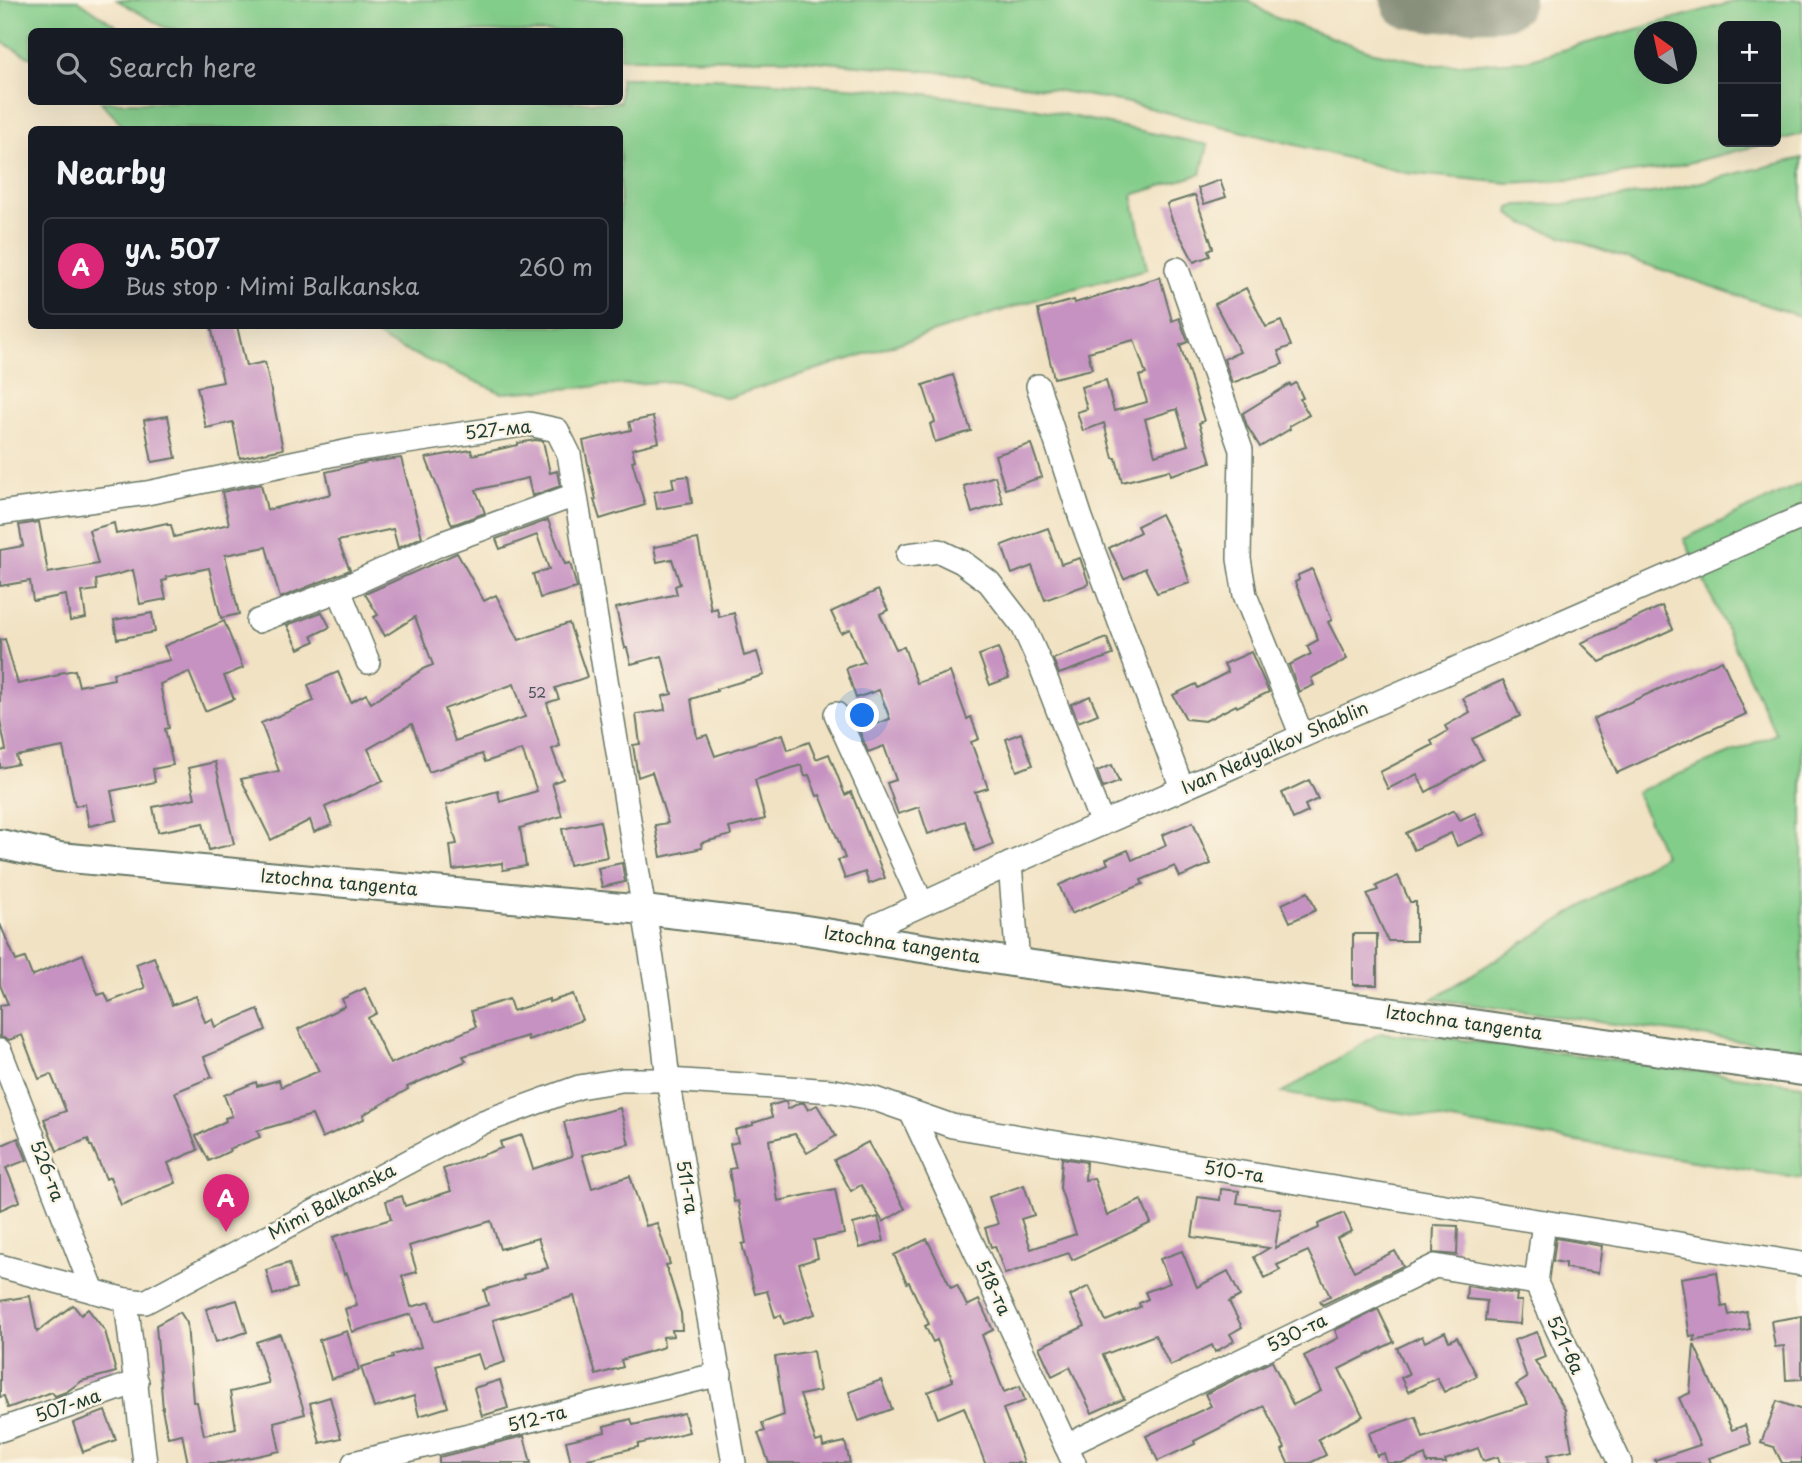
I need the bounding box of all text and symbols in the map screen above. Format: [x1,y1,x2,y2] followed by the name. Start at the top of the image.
[1634,21,1697,84] north arrow
[1718,21,1781,147] map controls
[1718,21,1781,84] button: +
[28,28,623,105] search box
[108,47,257,86] text: Search here
[52,48,90,86] icon: search
[1718,84,1781,147] button: −
[56,149,166,194] text: Nearby
[125,229,220,268] text: ул. 507
[72,249,90,284] text: A
[518,249,593,284] text: 260 m
[125,268,419,303] text: Bus stop · Mimi Balkanska
[463,412,532,445] street label: 527-ма
[528,682,546,703] house number: 52
[1176,693,1372,800] street label: Ivan Nedyalkov Shablin
[845,698,879,732] your location
[259,861,420,902] street label: Iztochna tangenta
[822,918,983,969] street label: Iztochna tangenta
[1384,997,1545,1046] street label: Iztochna tangenta
[24,1136,72,1205] street label: 526-та
[1202,1152,1266,1189] street label: 510-та
[263,1155,401,1246] street label: Mimi Balkanska
[670,1158,706,1216] street label: 511-та
[203,1174,249,1232] pin: A
[970,1255,1019,1319] street label: 518-та
[1262,1305,1331,1358] street label: 530-та
[1541,1311,1592,1379] street label: 521-ва
[31,1381,104,1428] street label: 507-ма
[504,1397,569,1438] street label: 512-та

